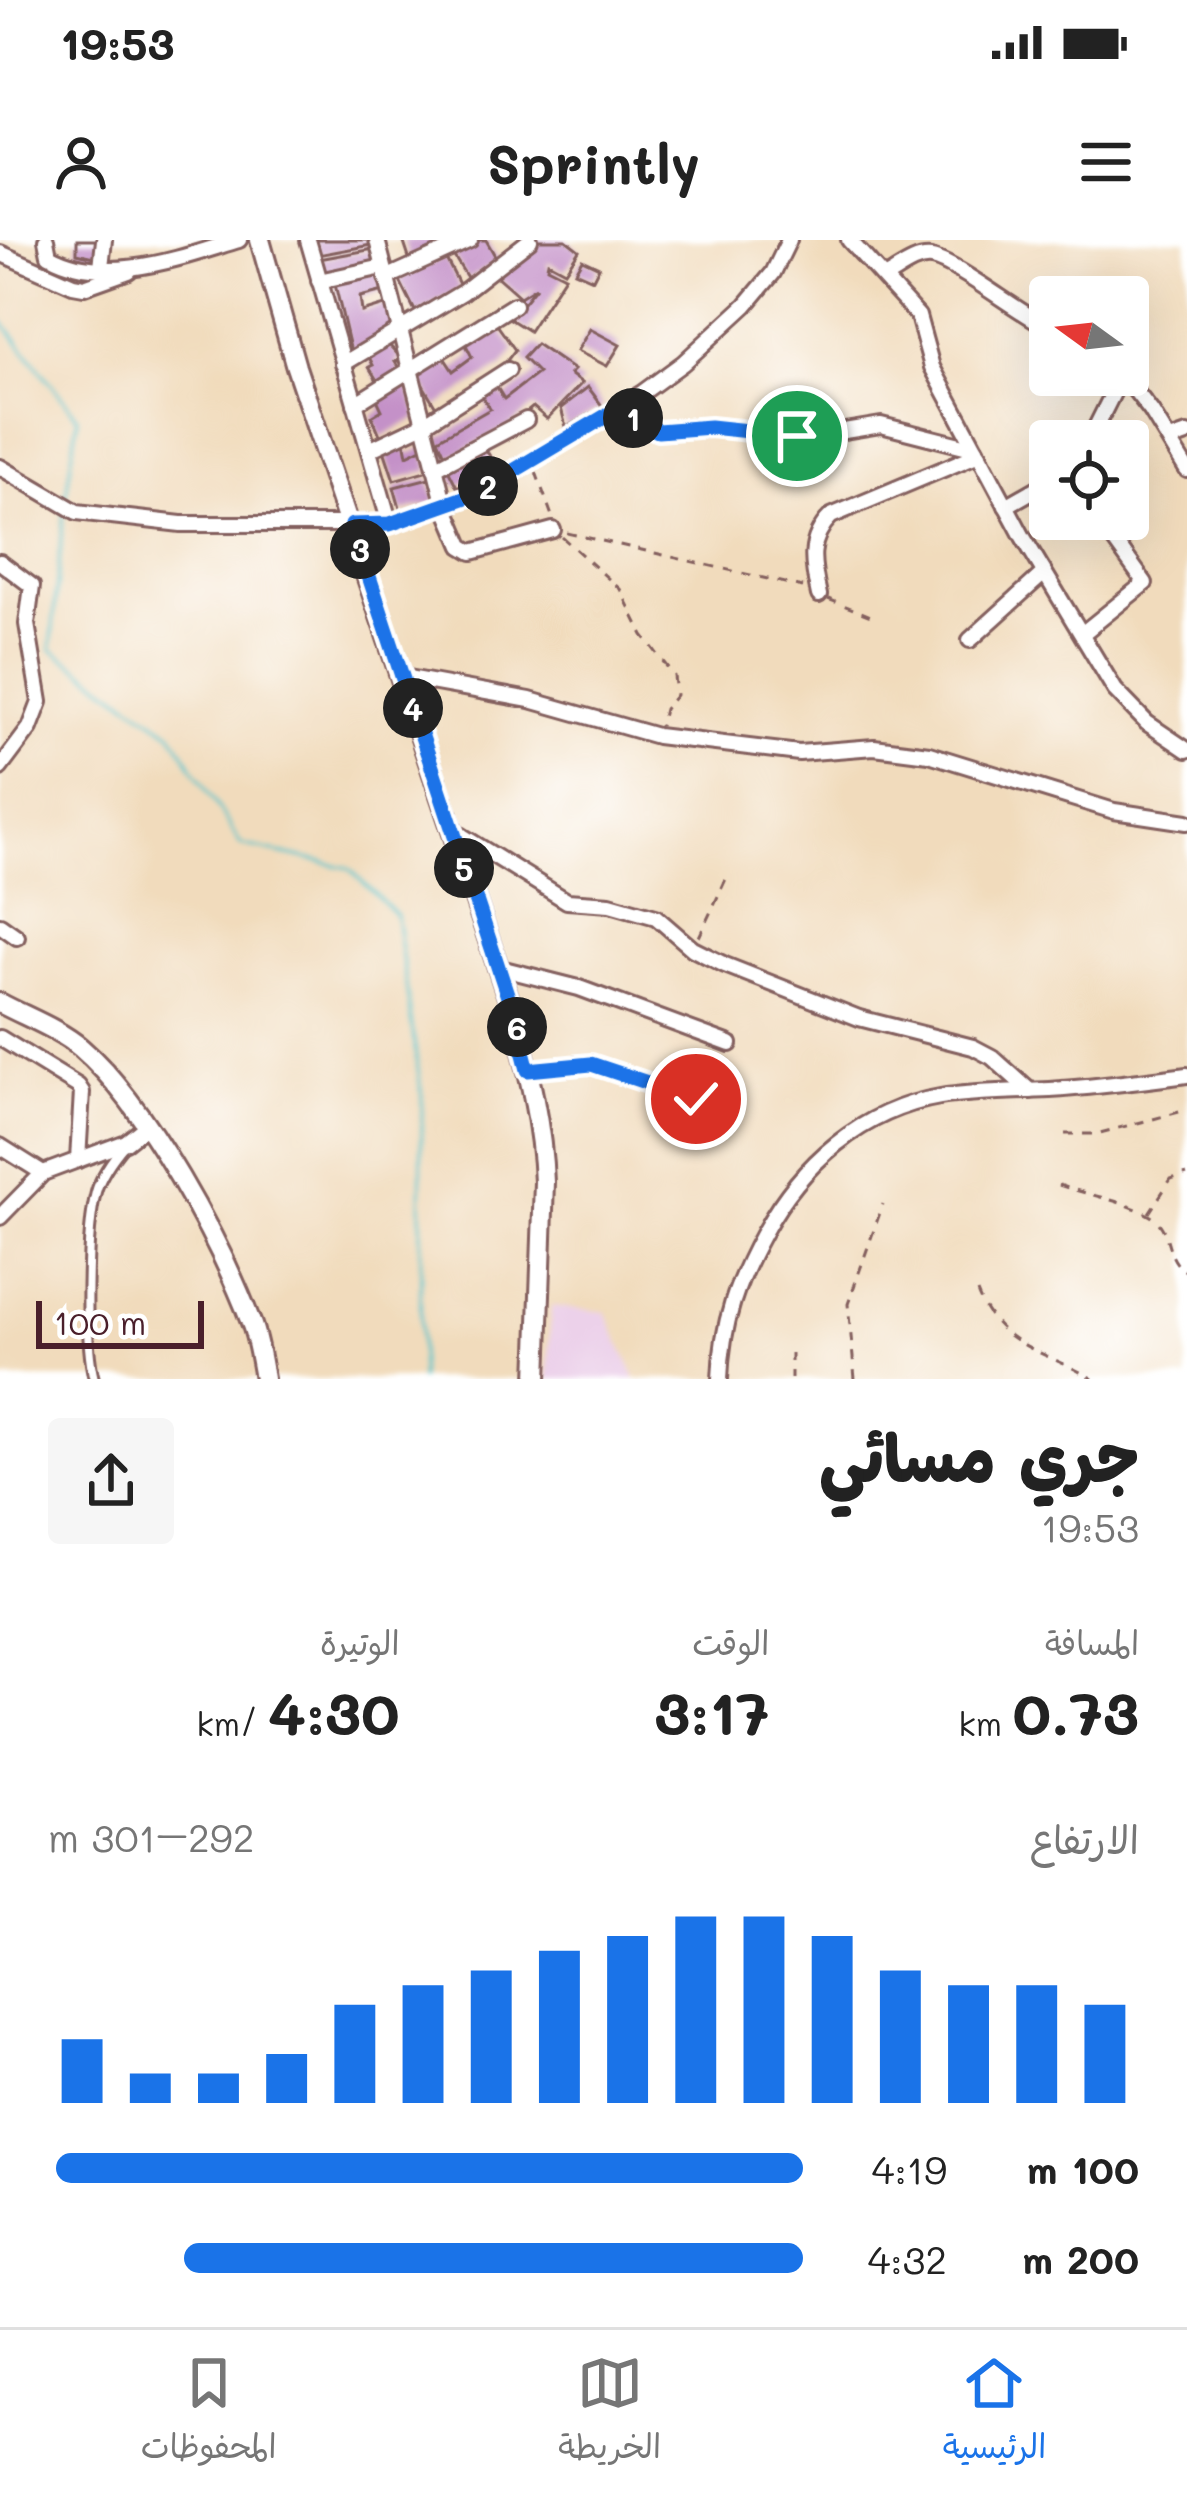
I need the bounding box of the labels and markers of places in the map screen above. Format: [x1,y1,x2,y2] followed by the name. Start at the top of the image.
[746,385,848,487] pin
[603,388,663,448] pin: 1
[458,456,518,516] pin: 2
[330,519,390,579] pin: 3
[383,678,443,738] pin: 4
[434,838,494,898] pin: 5
[487,997,547,1057] pin: 6
[645,1048,747,1150] pin

